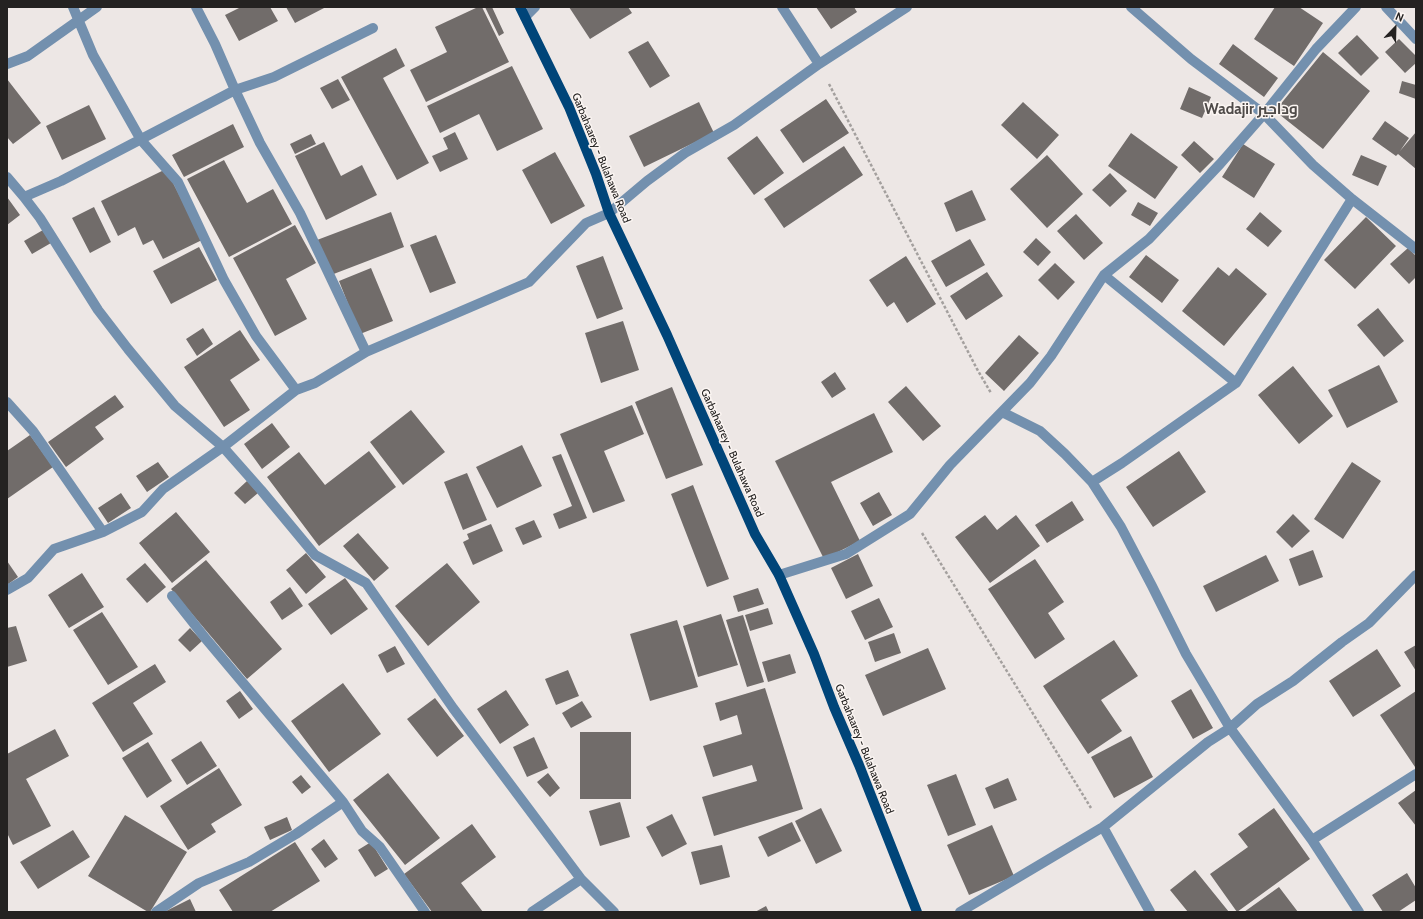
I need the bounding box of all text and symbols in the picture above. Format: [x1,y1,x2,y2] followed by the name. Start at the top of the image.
[1375,8,1415,48] north arrow
[1393,9,1406,25] text: N
[569,91,633,225] street label: Garbahaarey - Bulahawa Road
[1204,101,1298,119] district label: Wadajir وداجير
[698,387,766,519] street label: Garbahaarey - Bulahawa Road
[832,682,896,816] street label: Garbahaarey - Bulahawa Road

